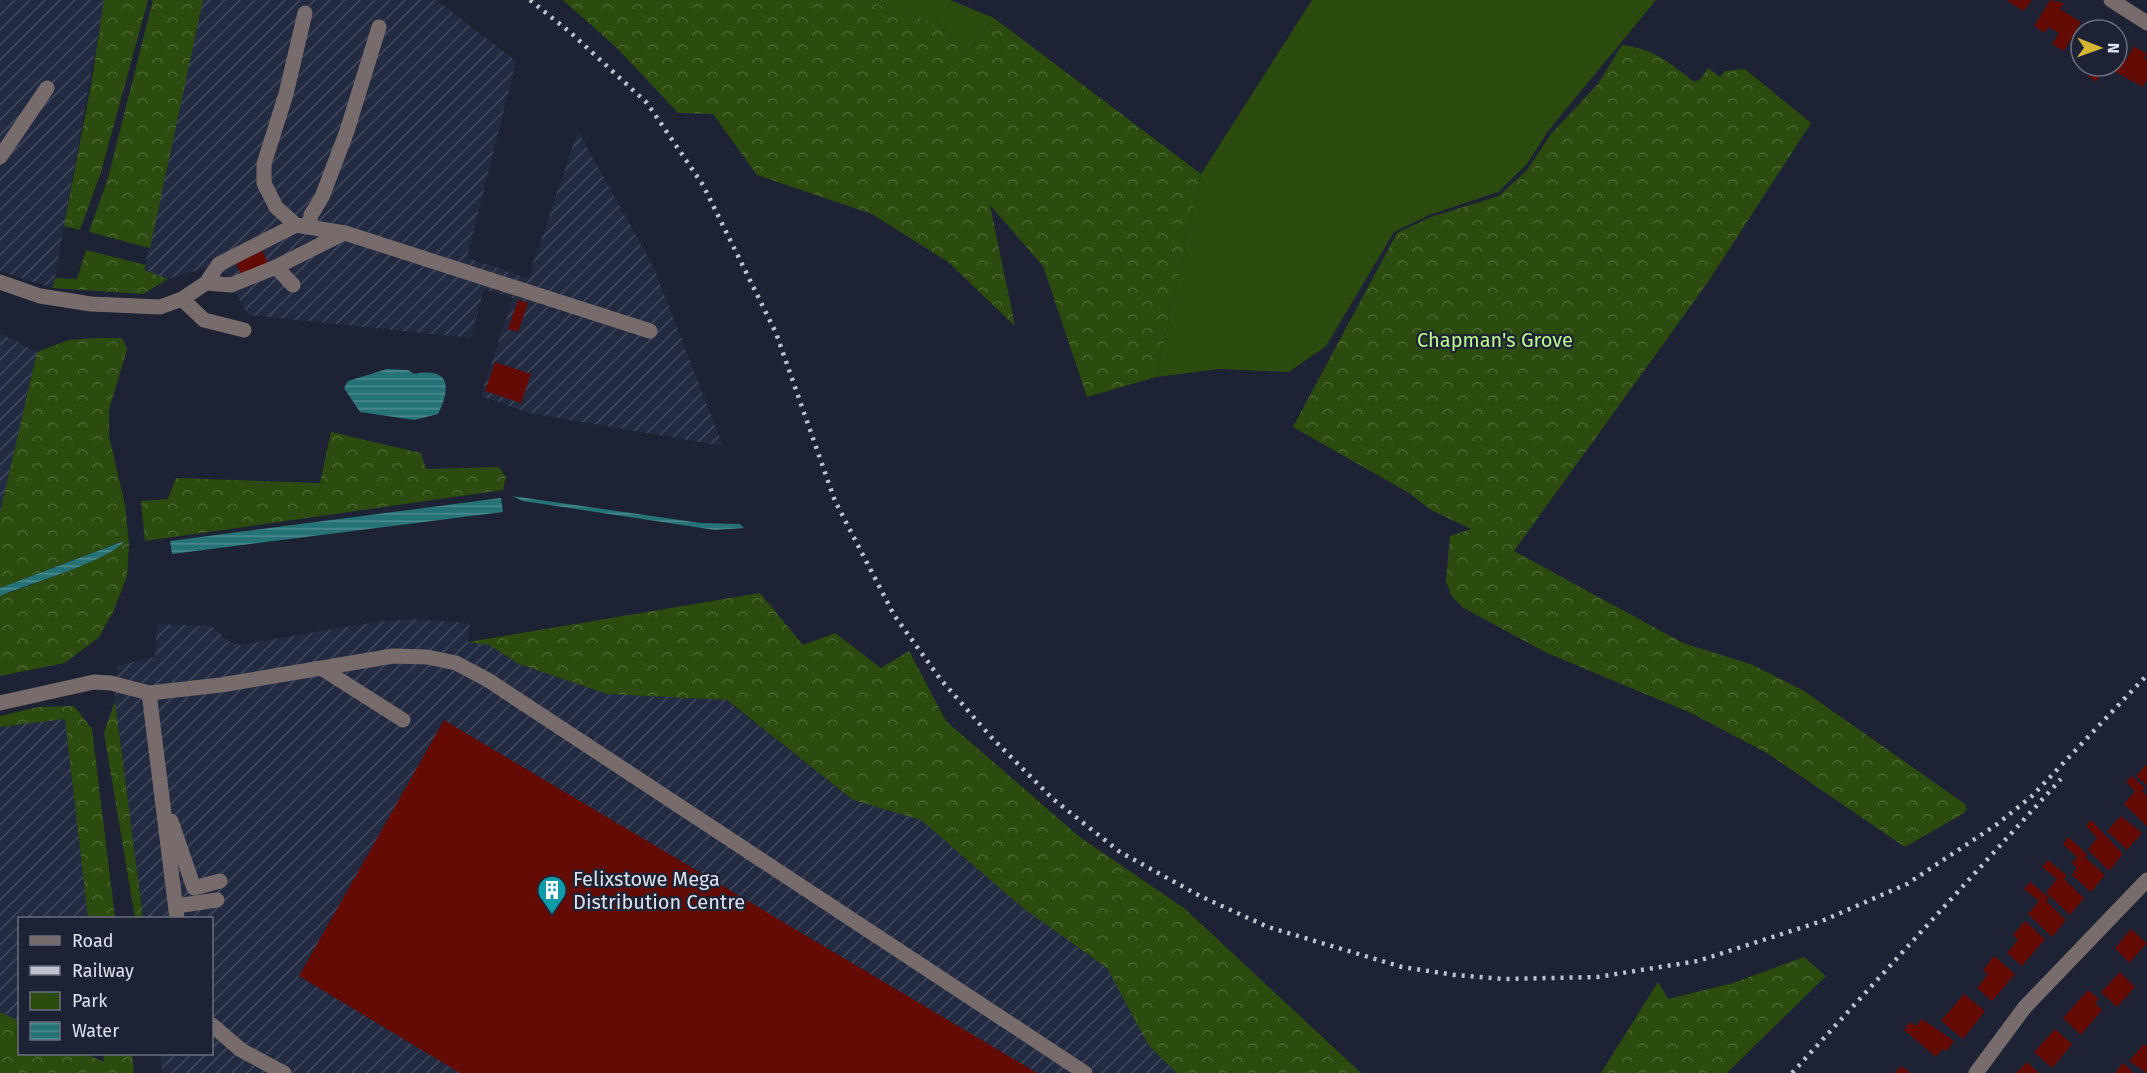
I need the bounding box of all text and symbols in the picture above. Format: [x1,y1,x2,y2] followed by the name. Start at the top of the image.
[2069,18,2129,78] north arrow
[2104,43,2123,54] text: N
[1417,328,1573,352] park label: Chapman's Grove
[573,867,745,914] place label: Felixstowe Mega Distribution Centre
[536,874,568,916] building icon: Felixstowe Mega Distribution Centre
[18,917,213,1055] legend
[72,930,114,952] text: Road
[72,960,134,982] text: Railway
[72,990,108,1012] text: Park
[72,1020,119,1042] text: Water

